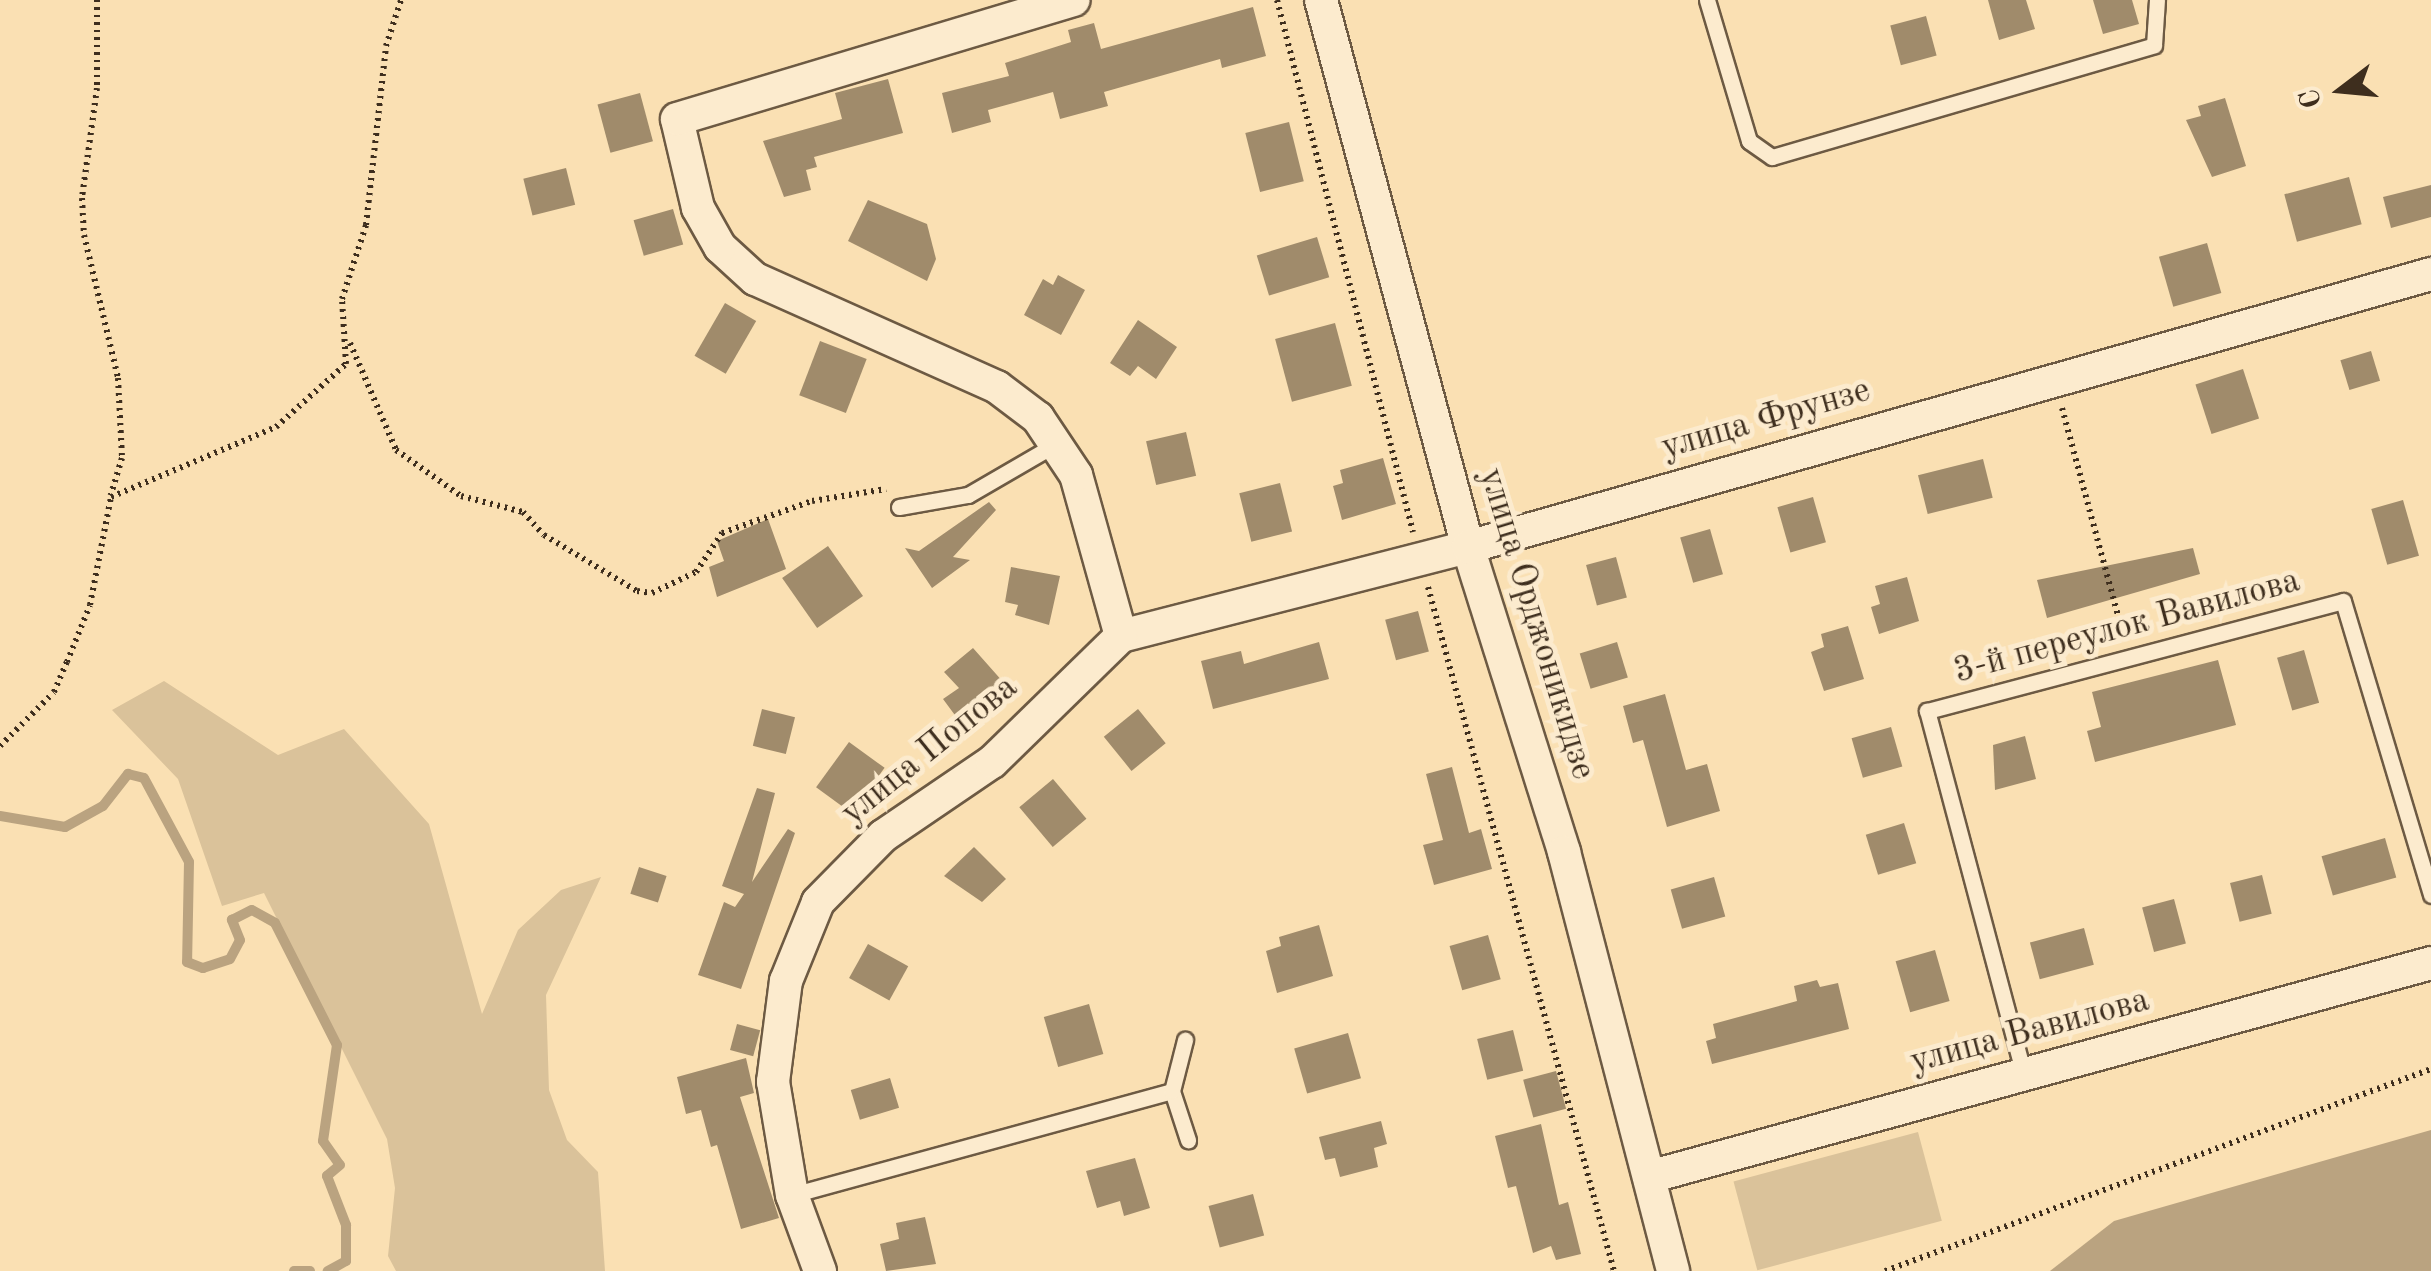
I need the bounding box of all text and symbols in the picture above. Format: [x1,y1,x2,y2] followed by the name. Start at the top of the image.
[2291,40,2391,140] north arrow
[2296,86,2328,111] text: С
[1657,370,1875,470] street label: улица Фрунзе
[1469,463,1603,785] street label: улица Орджоникидзе
[1949,561,2305,693] street label: 3-й переулок Вавилова
[833,667,1027,835] street label: улица Попова
[1906,980,2154,1084] street label: улица Вавилова

